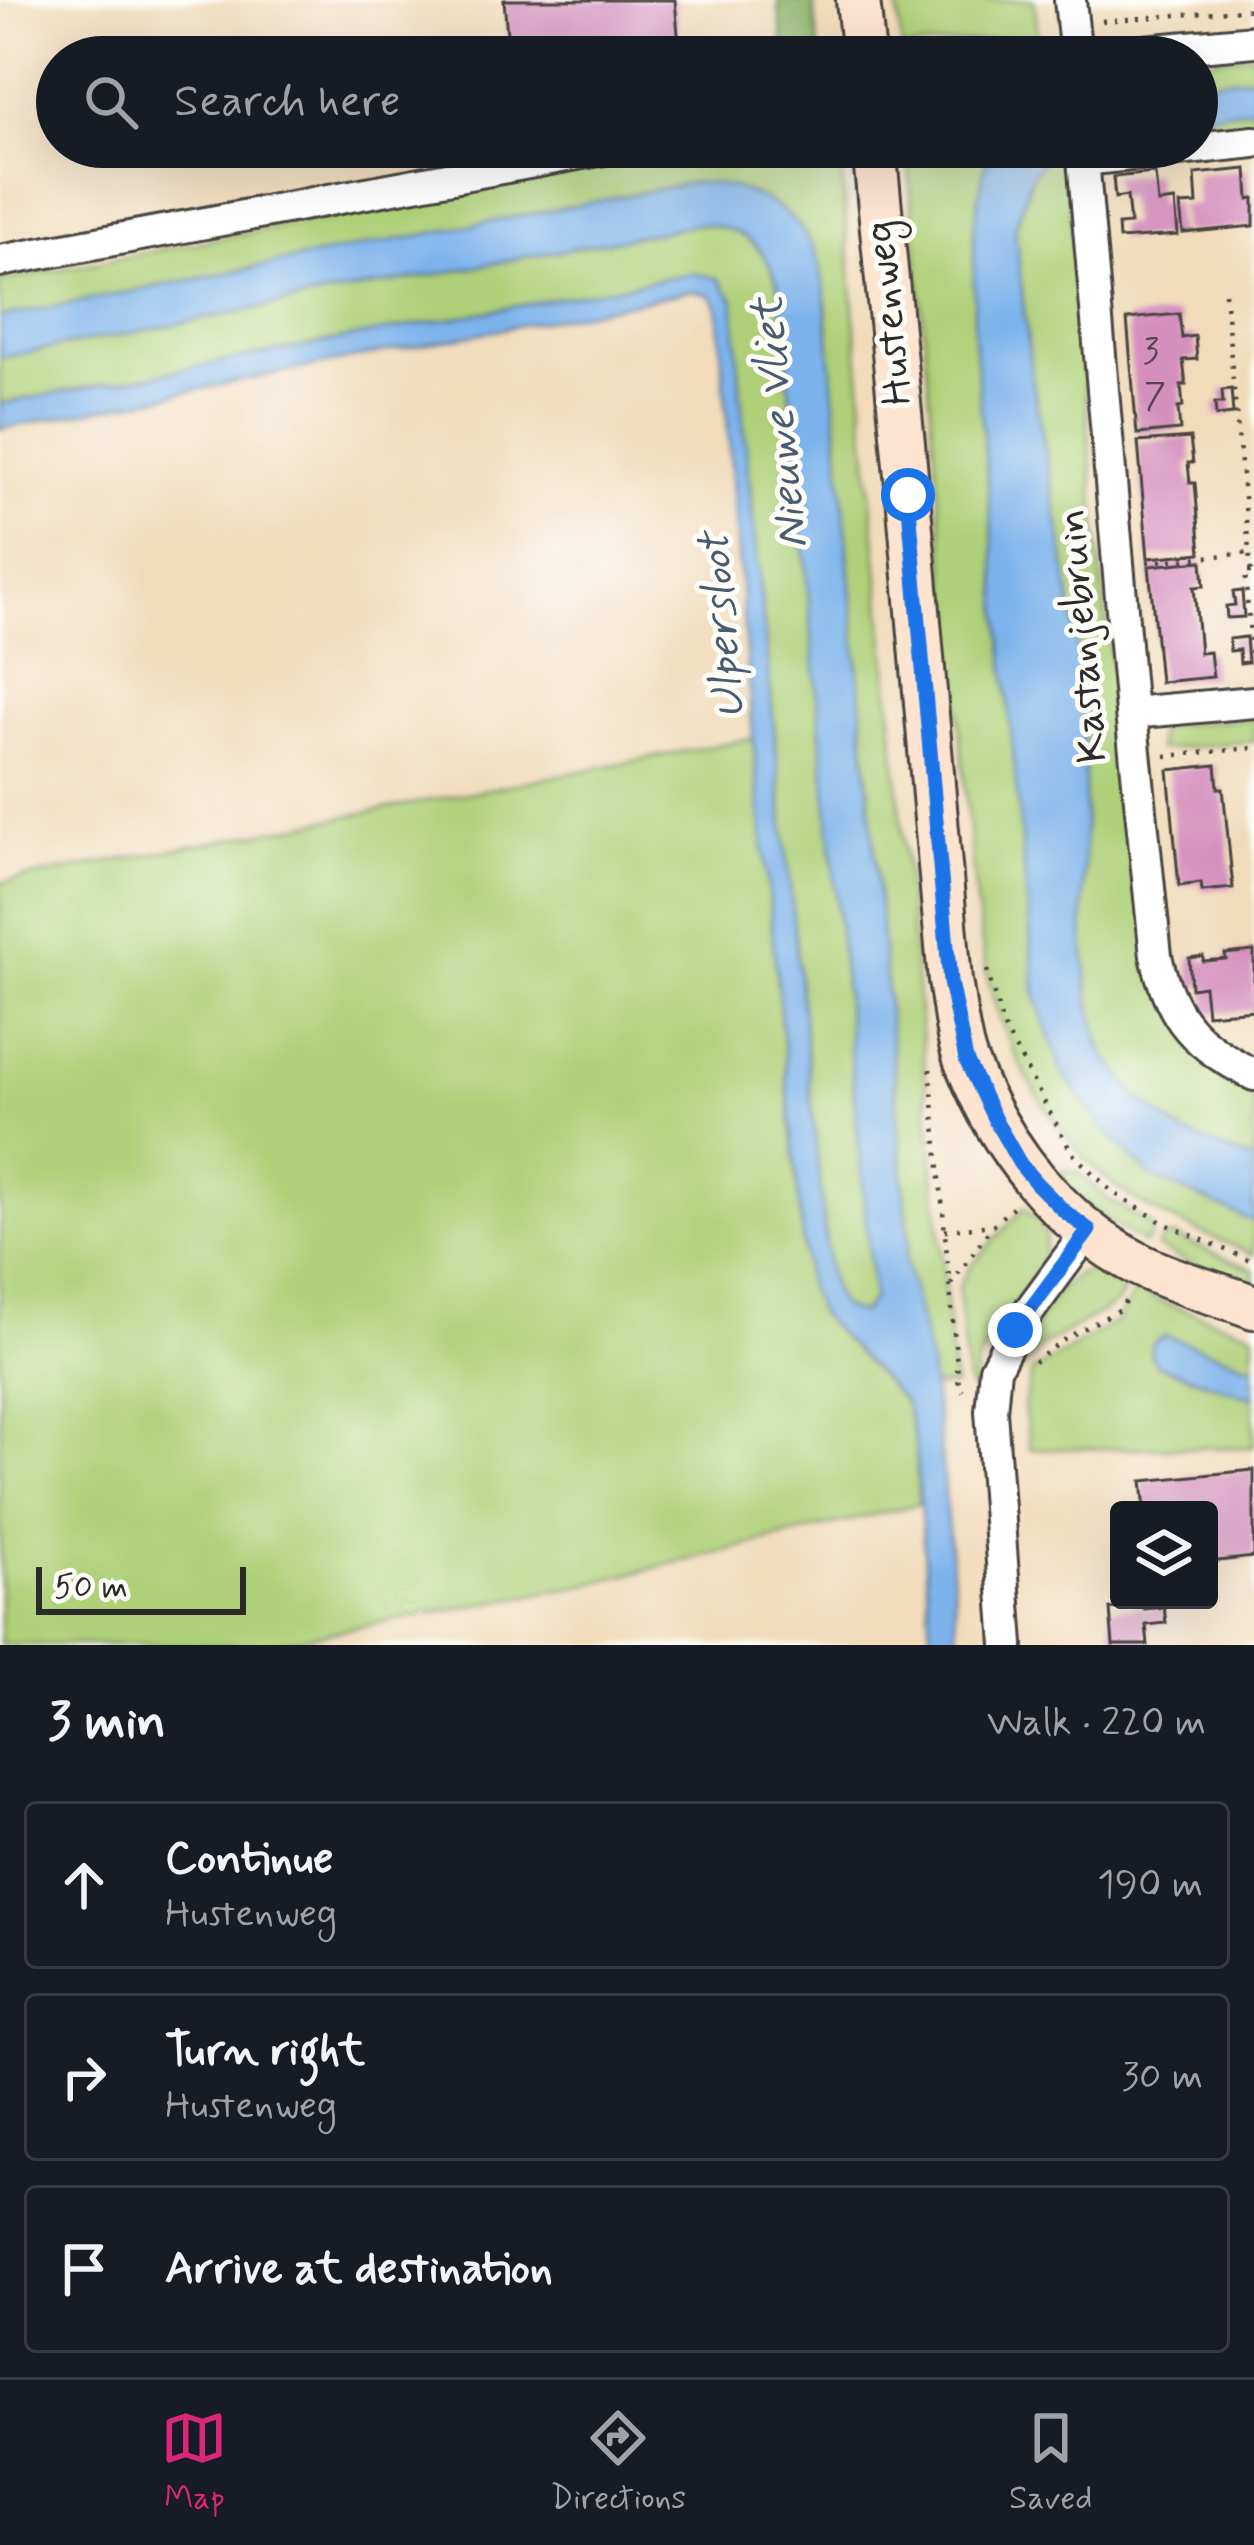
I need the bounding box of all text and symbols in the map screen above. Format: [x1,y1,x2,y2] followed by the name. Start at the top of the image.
[36,36,1218,168] search box
[78,69,144,135] icon: search
[174,73,401,132] text: Search here
[853,218,930,408] street label: Hustenweg
[738,292,824,552] water label: Nieuwe Vliet
[1143,329,1159,376] house number: 3
[1144,374,1166,421] house number: 7
[881,468,935,522] route start
[1045,507,1121,765] street label: Kastanjebruin
[685,526,760,721] water label: Ulpersloot
[988,1303,1042,1357] route end
[1110,1501,1218,1609] map controls
[1110,1501,1218,1609] button: layers
[36,1561,246,1614] scale bar
[54,1566,128,1610] text: 50 m
[48,1690,166,1756] text: 3 min
[987,1698,1206,1749] text: Walk · 220 m
[165,1830,333,1889] text: Continue
[51,1852,117,1918] icon: ahead
[1097,1860,1203,1911] text: 190 m
[165,1889,337,1940] text: Hustenweg
[165,2022,365,2081] text: Turn right
[51,2044,117,2110] icon: right
[1121,2052,1203,2103] text: 30 m
[165,2081,337,2132] text: Hustenweg
[51,2236,117,2302] icon: arrive
[165,2240,553,2299] text: Arrive at destination
[161,2405,227,2521] tab: Map
[550,2405,686,2521] tab: Directions
[1009,2405,1093,2521] tab: Saved

